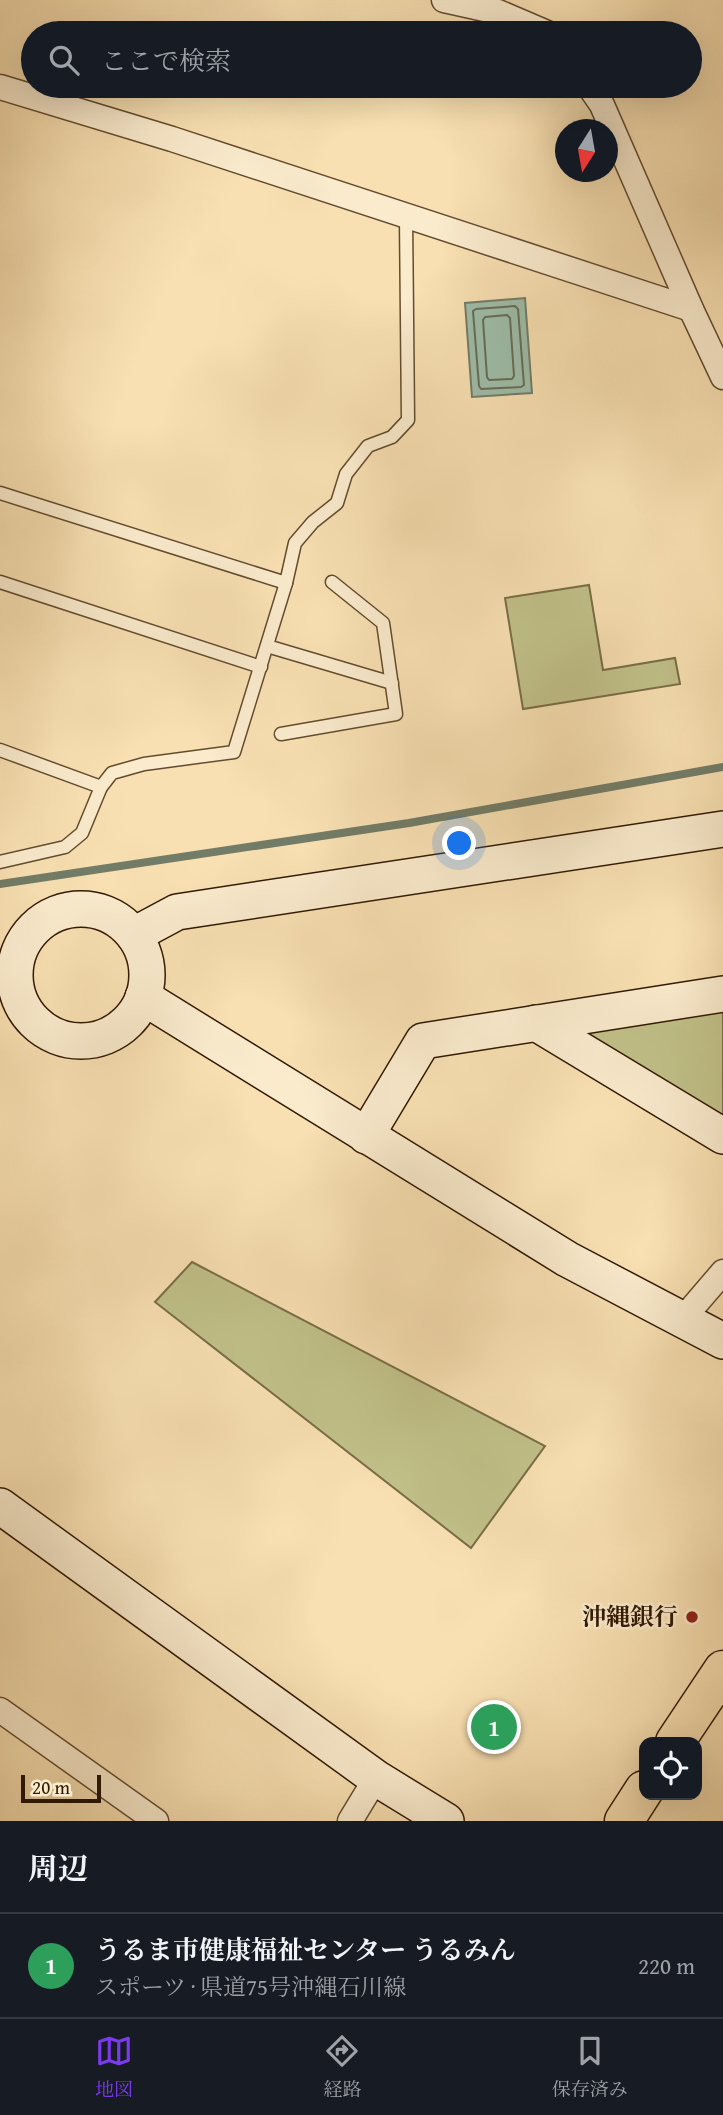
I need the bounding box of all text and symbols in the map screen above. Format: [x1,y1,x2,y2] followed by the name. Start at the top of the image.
[21,21,702,98] search box
[45,41,83,79] icon: search
[101,41,231,80] text: ここで検索
[555,119,618,182] north arrow
[442,826,476,860] your location
[582,1599,678,1634] place label: 沖縄銀行
[684,1609,700,1625] marker: 沖縄銀行
[471,1701,517,1753] pin: 1
[639,1737,702,1800] map controls
[639,1737,702,1800] button: locate
[21,1772,102,1804] scale bar
[32,1773,70,1801] text: 20 m
[28,1846,88,1890] text: 周辺
[95,1930,516,1969] text: うるま市健康福祉センター うるみん
[45,1949,57,1982] text: 1
[638,1949,695,1982] text: 220 m
[95,1970,406,2003] text: スポーツ · 県道75号沖縄石川線
[95,2032,133,2103] tab: 地図
[323,2032,362,2103] tab: 経路
[552,2032,628,2103] tab: 保存済み

